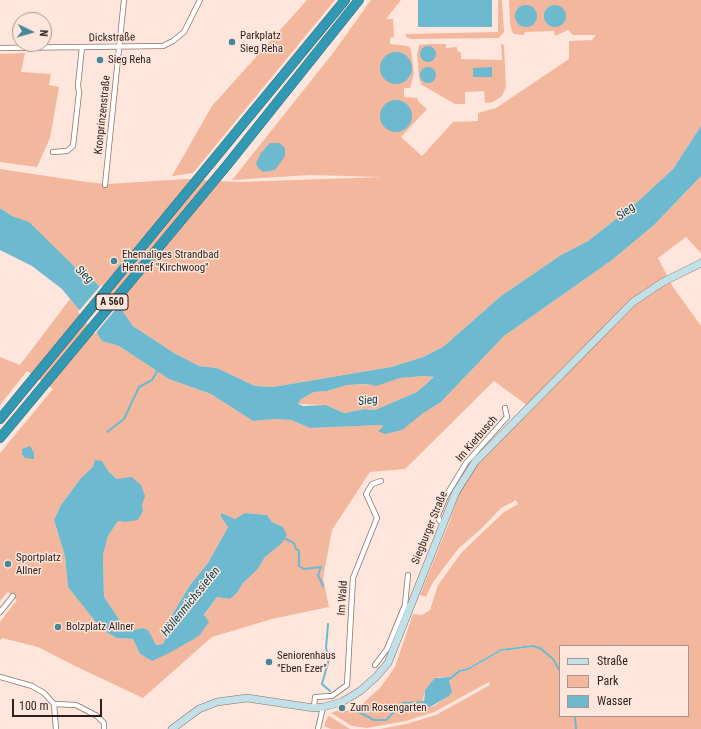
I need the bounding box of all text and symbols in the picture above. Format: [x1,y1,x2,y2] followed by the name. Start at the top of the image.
[12,12,52,52] north arrow
[37,29,50,37] text: N
[240,29,283,55] place label: Parkplatz Sieg Reha
[89,31,135,45] street label: Dickstraße
[227,37,237,47] marker: Parkplatz Sieg Reha
[108,53,151,67] place label: Sieg Reha
[95,55,105,65] marker: Sieg Reha
[92,75,114,155] street label: Kronprinzenstraße
[614,200,638,224] water label: Sieg
[122,248,219,274] place label: Ehemaliges Strandbad Hennef "Kirchwoog"
[109,256,119,266] marker: Ehemaliges Strandbad Hennef "Kirchwoog"
[72,263,96,287] water label: Sieg
[96,294,128,310] road number: A 560
[357,392,379,410] water label: Sieg
[453,413,501,465] street label: Im Kierbusch
[409,490,451,566] street label: Siegburger Straße
[16,551,61,577] place label: Sportplatz Allner
[3,559,13,569] marker: Sportplatz Allner
[159,564,223,640] water label: Höllenmichssiefen
[335,580,351,616] street label: Im Wald
[66,620,134,634] place label: Bolzplatz Allner
[53,622,63,632] marker: Bolzplatz Allner
[559,645,689,717] legend
[277,649,336,675] place label: Seniorenhaus "Eben Ezer"
[597,654,628,668] text: Straße
[264,657,274,667] marker: Seniorenhaus "Eben Ezer"
[597,674,618,688] text: Park
[14,691,104,717] scale bar
[597,694,632,708] text: Wasser
[19,699,49,713] text: 100 m
[350,701,427,715] place label: Zum Rosengarten
[337,703,347,713] marker: Zum Rosengarten

